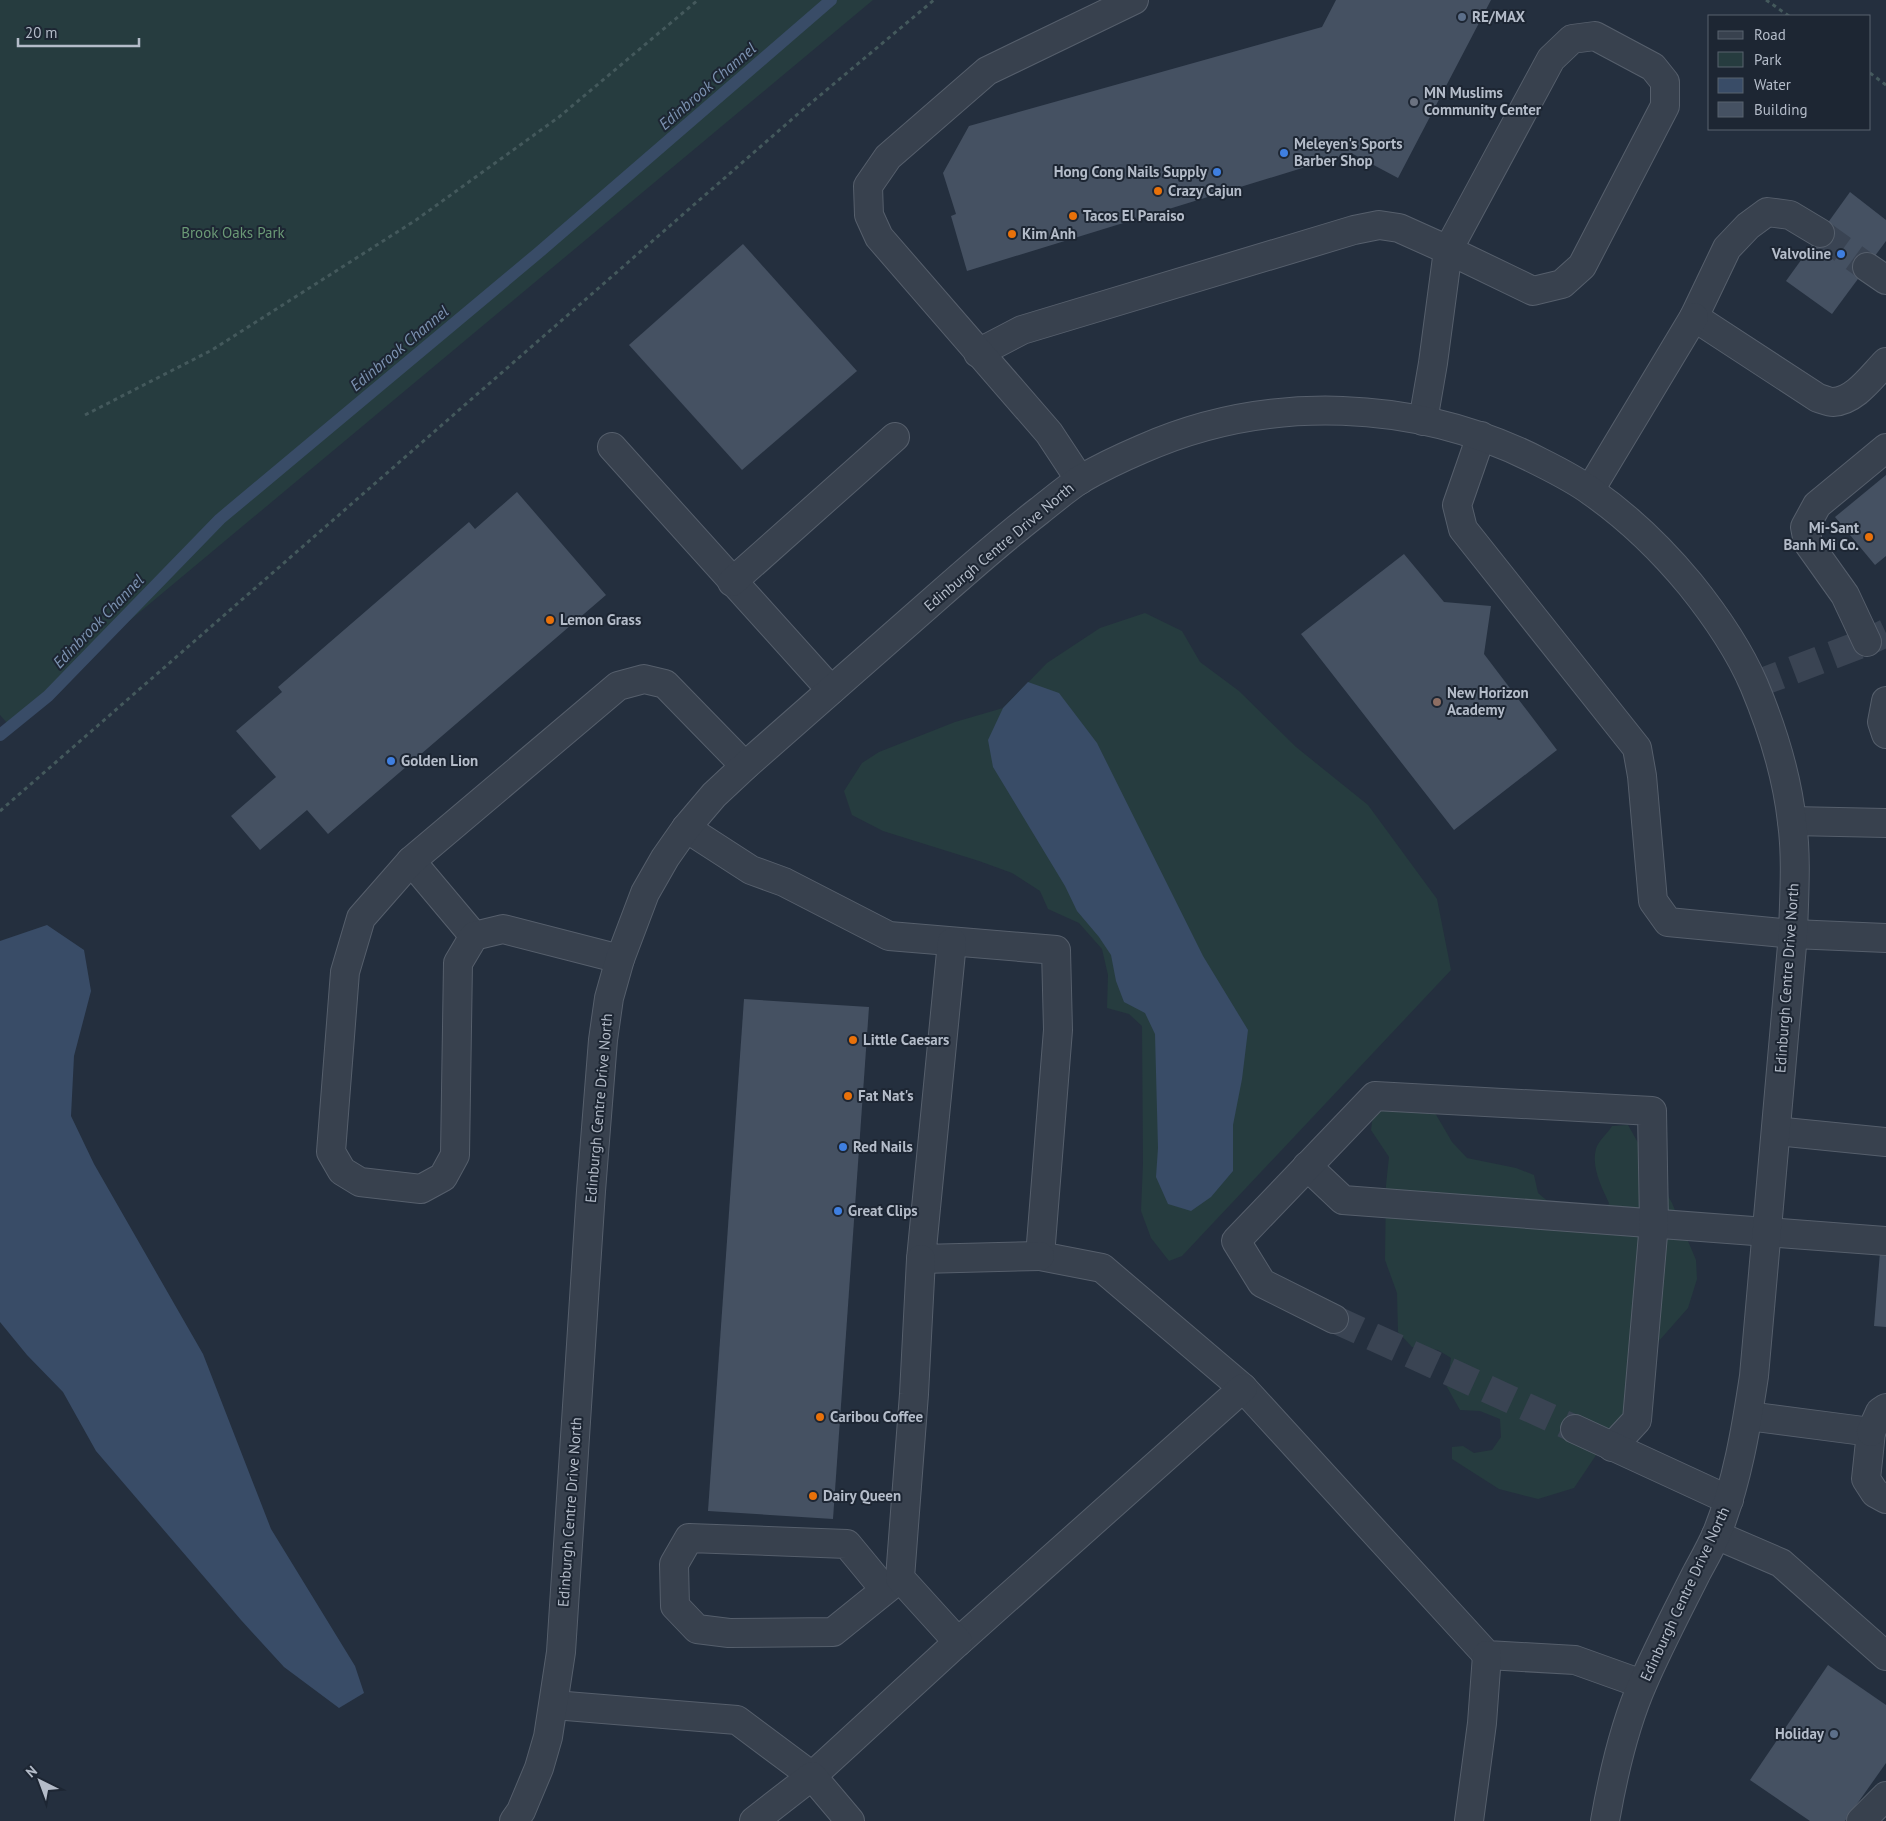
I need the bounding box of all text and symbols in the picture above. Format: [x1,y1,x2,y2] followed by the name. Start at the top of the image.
[1472,7,1526,26] place label: RE/MAX
[1456,11,1468,23] marker: RE/MAX
[18,15,139,47] scale bar
[1708,15,1871,130] legend
[25,23,58,42] text: 20 m
[1754,25,1786,44] text: Road
[654,38,760,134] water label: Edinbrook Channel
[1754,50,1782,69] text: Park
[1754,75,1791,94] text: Water
[1424,83,1542,119] place label: MN Muslims Community Center
[1408,96,1420,108] marker: MN Muslims Community Center
[1754,100,1808,119] text: Building
[1294,134,1403,170] place label: Meleyen's Sports Barber Shop
[1278,147,1290,159] marker: Meleyen's Sports Barber Shop
[1054,162,1208,181] place label: Hong Cong Nails Supply
[1211,166,1223,178] marker: Hong Cong Nails Supply
[1168,181,1242,200] place label: Crazy Cajun
[1152,185,1164,197] marker: Crazy Cajun
[1083,206,1185,225] place label: Tacos El Paraiso
[1067,210,1079,222] marker: Tacos El Paraiso
[181,223,286,242] park label: Brook Oaks Park
[1022,224,1076,243] place label: Kim Anh
[1006,228,1018,240] marker: Kim Anh
[1771,244,1831,263] place label: Valvoline
[1835,248,1847,260] marker: Valvoline
[346,300,453,395] water label: Edinbrook Channel
[920,478,1078,615] street label: Edinburgh Centre Drive North
[1783,518,1860,554] place label: Mi-Sant Banh Mi Co.
[1863,531,1875,543] marker: Mi-Sant Banh Mi Co.
[48,569,148,672] water label: Edinbrook Channel
[560,610,641,629] place label: Lemon Grass
[544,614,556,626] marker: Lemon Grass
[1447,683,1529,719] place label: New Horizon Academy
[1431,696,1443,708] marker: New Horizon Academy
[401,751,478,770] place label: Golden Lion
[385,755,397,767] marker: Golden Lion
[1770,882,1803,1073] street label: Edinburgh Centre Drive North
[581,1012,616,1204] street label: Edinburgh Centre Drive North
[863,1030,949,1049] place label: Little Caesars
[847,1034,859,1046] marker: Little Caesars
[858,1086,914,1105] place label: Fat Nat's
[842,1090,854,1102] marker: Fat Nat's
[853,1137,913,1156] place label: Red Nails
[837,1141,849,1153] marker: Red Nails
[848,1201,918,1220] place label: Great Clips
[832,1205,844,1217] marker: Great Clips
[830,1407,924,1426] place label: Caribou Coffee
[814,1411,826,1423] marker: Caribou Coffee
[553,1416,586,1607] street label: Edinburgh Centre Drive North
[823,1486,901,1505] place label: Dairy Queen
[807,1490,819,1502] marker: Dairy Queen
[1636,1504,1733,1684] street label: Edinburgh Centre Drive North
[1775,1724,1825,1743] place label: Holiday
[1828,1728,1840,1740] marker: Holiday
[15,1756,65,1806] north arrow
[22,1762,41,1781] text: N

